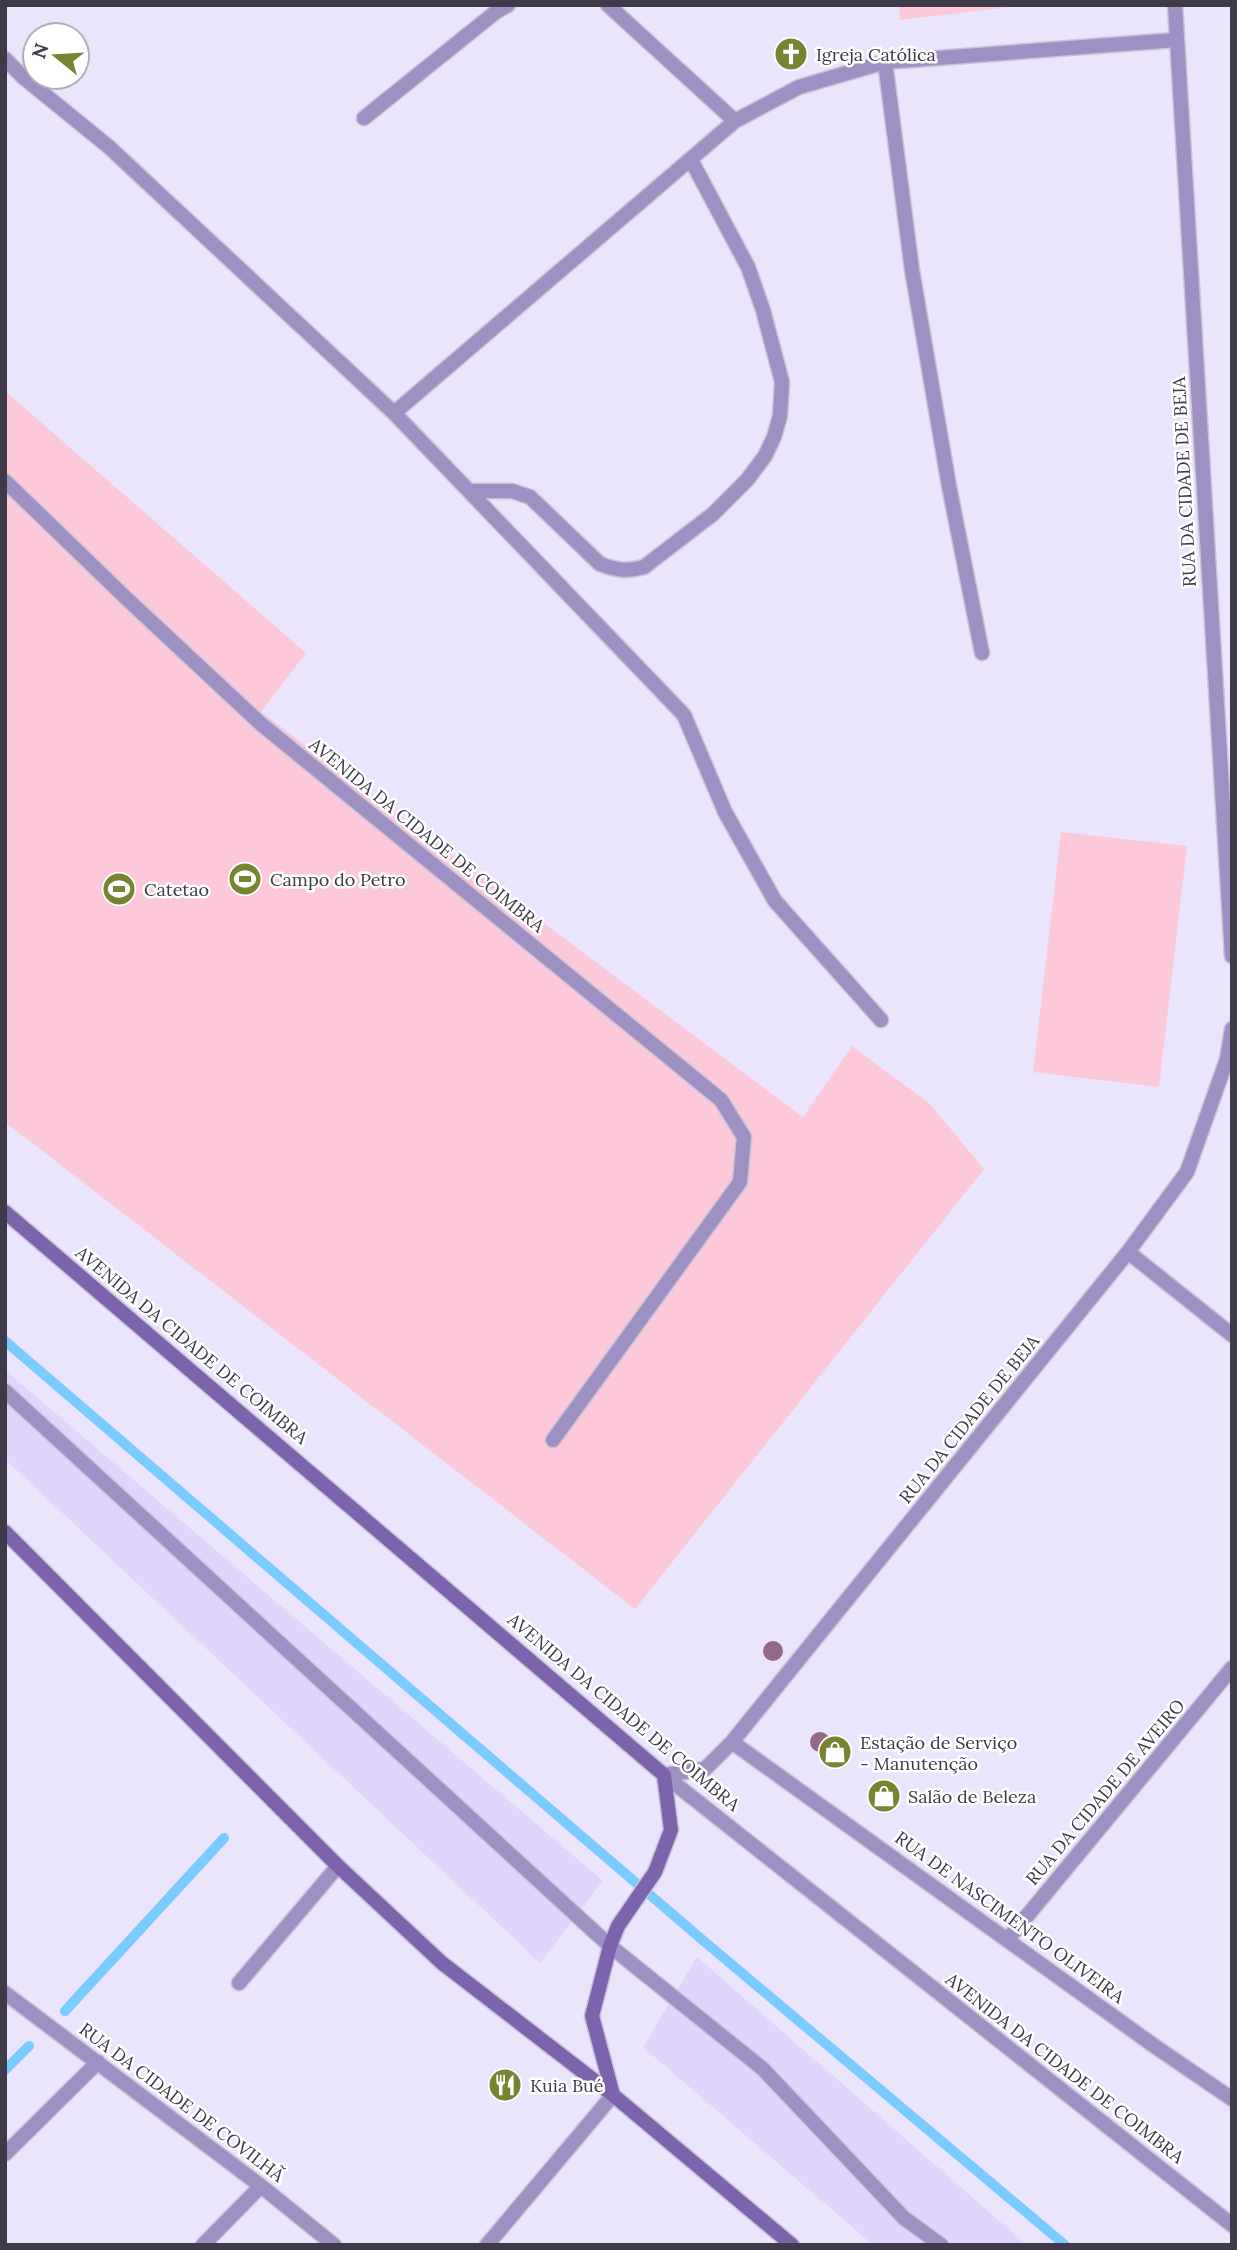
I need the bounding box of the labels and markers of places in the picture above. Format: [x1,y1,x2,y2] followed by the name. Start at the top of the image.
[772,35,810,73] church icon: Igreja Católica
[816,43,936,66] place label: Igreja Católica
[226,860,264,898] sports icon: Campo do Petro
[270,868,406,891] place label: Campo do Petro
[100,870,138,908] sports icon: Catetao
[144,878,209,901] place label: Catetao
[860,1731,1017,1775] place label: Estação de Serviço - Manutenção
[816,1733,854,1771] shop icon: Estação de Serviço - Manutenção
[865,1777,903,1815] shop icon: Salão de Beleza
[908,1785,1036,1808] place label: Salão de Beleza
[486,2066,524,2104] restaurant icon: Kuia Bué
[530,2074,604,2097] place label: Kuia Bué

